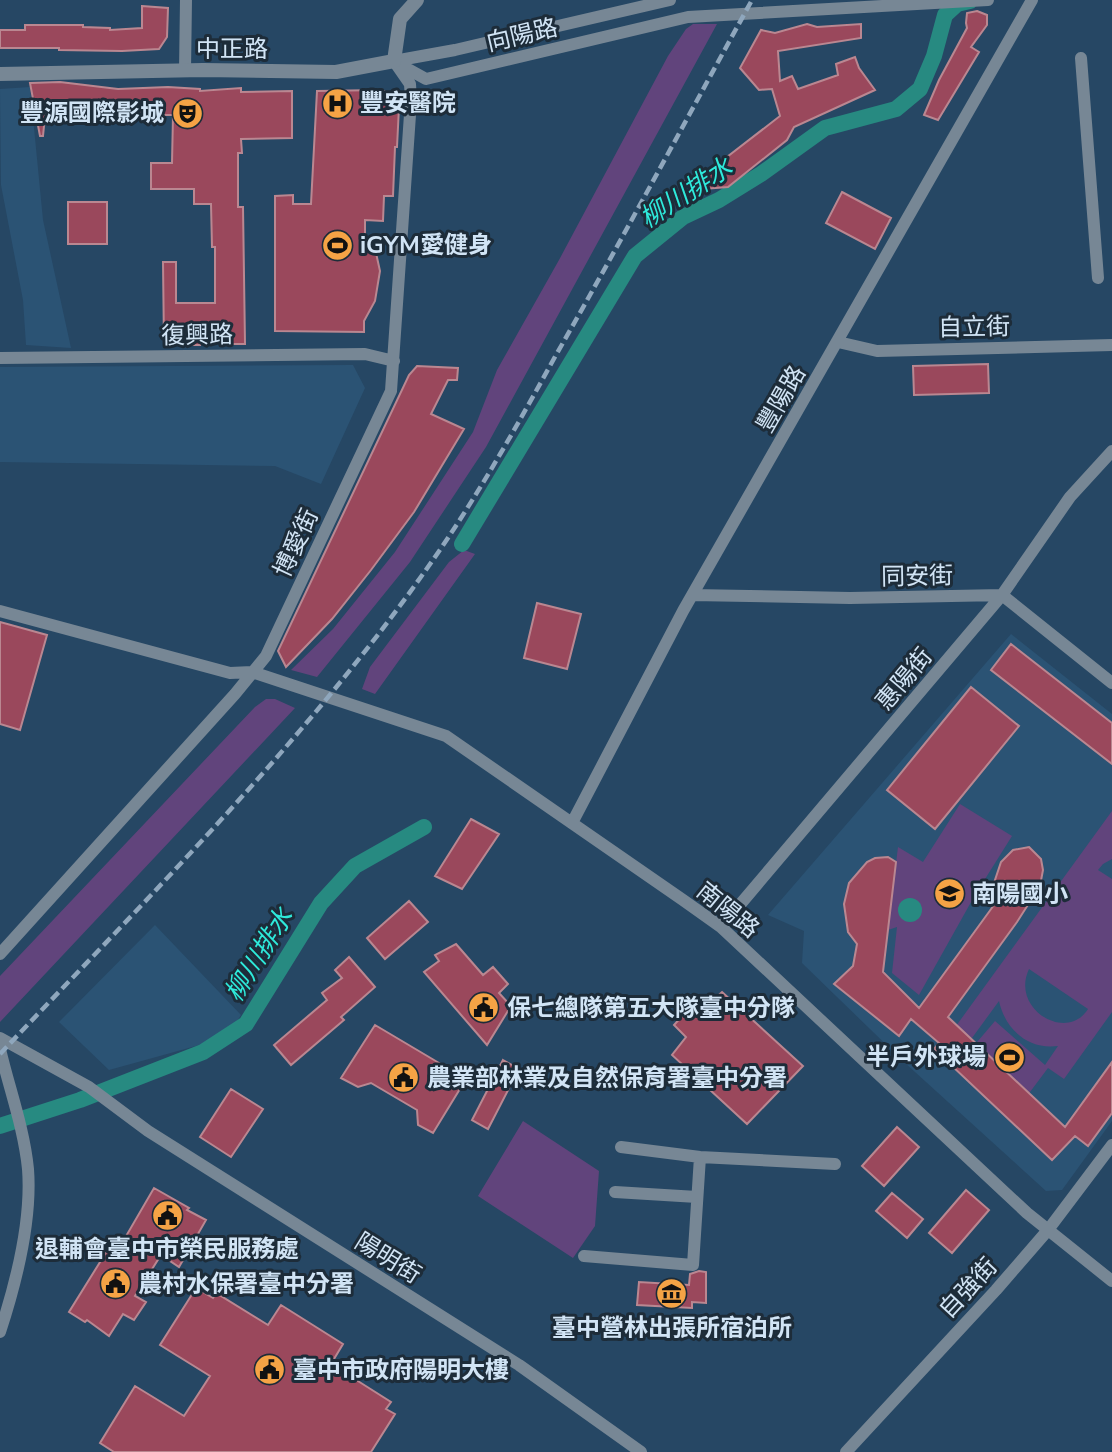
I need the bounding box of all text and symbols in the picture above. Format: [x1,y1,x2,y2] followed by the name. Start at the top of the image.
[483,11,561,59] street label: 向陽路
[196,33,268,65] street label: 中正路
[320,86,354,120] hospital icon: 豐安醫院
[360,87,456,119] place label: 豐安醫院
[170,96,204,130] theatre icon: 豐源國際影城
[20,97,164,129] place label: 豐源國際影城
[633,149,740,236] water label: 柳川排水
[320,228,354,262] sports icon: iGYM愛健身
[360,229,492,261] place label: iGYM愛健身
[938,310,1010,344] street label: 自立街
[161,318,233,352] street label: 復興路
[749,360,813,438] street label: 豐陽路
[266,504,326,582] street label: 博愛街
[881,559,953,593] street label: 同安街
[869,641,939,717] street label: 惠陽街
[690,875,766,945] street label: 南陽路
[932,877,966,911] school or university icon: 南陽國小
[972,878,1068,910] place label: 南陽國小
[217,901,302,1008] water label: 柳川排水
[467,991,501,1025] public building icon: 保七總隊第五大隊臺中分隊
[507,992,795,1024] place label: 保七總隊第五大隊臺中分隊
[992,1040,1026,1074] sports icon: 半戶外球場
[866,1041,986,1073] place label: 半戶外球場
[387,1061,421,1095] public building icon: 農業部林業及自然保育署臺中分署
[427,1062,787,1094] place label: 農業部林業及自然保育署臺中分署
[150,1198,184,1232] public building icon: 退輔會臺中市榮民服務處
[349,1225,427,1291] street label: 陽明街
[35,1233,299,1265] place label: 退輔會臺中市榮民服務處
[932,1251,1004,1325] street label: 自強街
[98,1267,132,1301] public building icon: 農村水保署臺中分署
[138,1268,354,1300] place label: 農村水保署臺中分署
[655,1277,689,1311] museum icon: 臺中營林出張所宿泊所
[552,1312,792,1344] place label: 臺中營林出張所宿泊所
[253,1353,287,1387] public building icon: 臺中市政府陽明大樓
[293,1354,509,1386] place label: 臺中市政府陽明大樓

